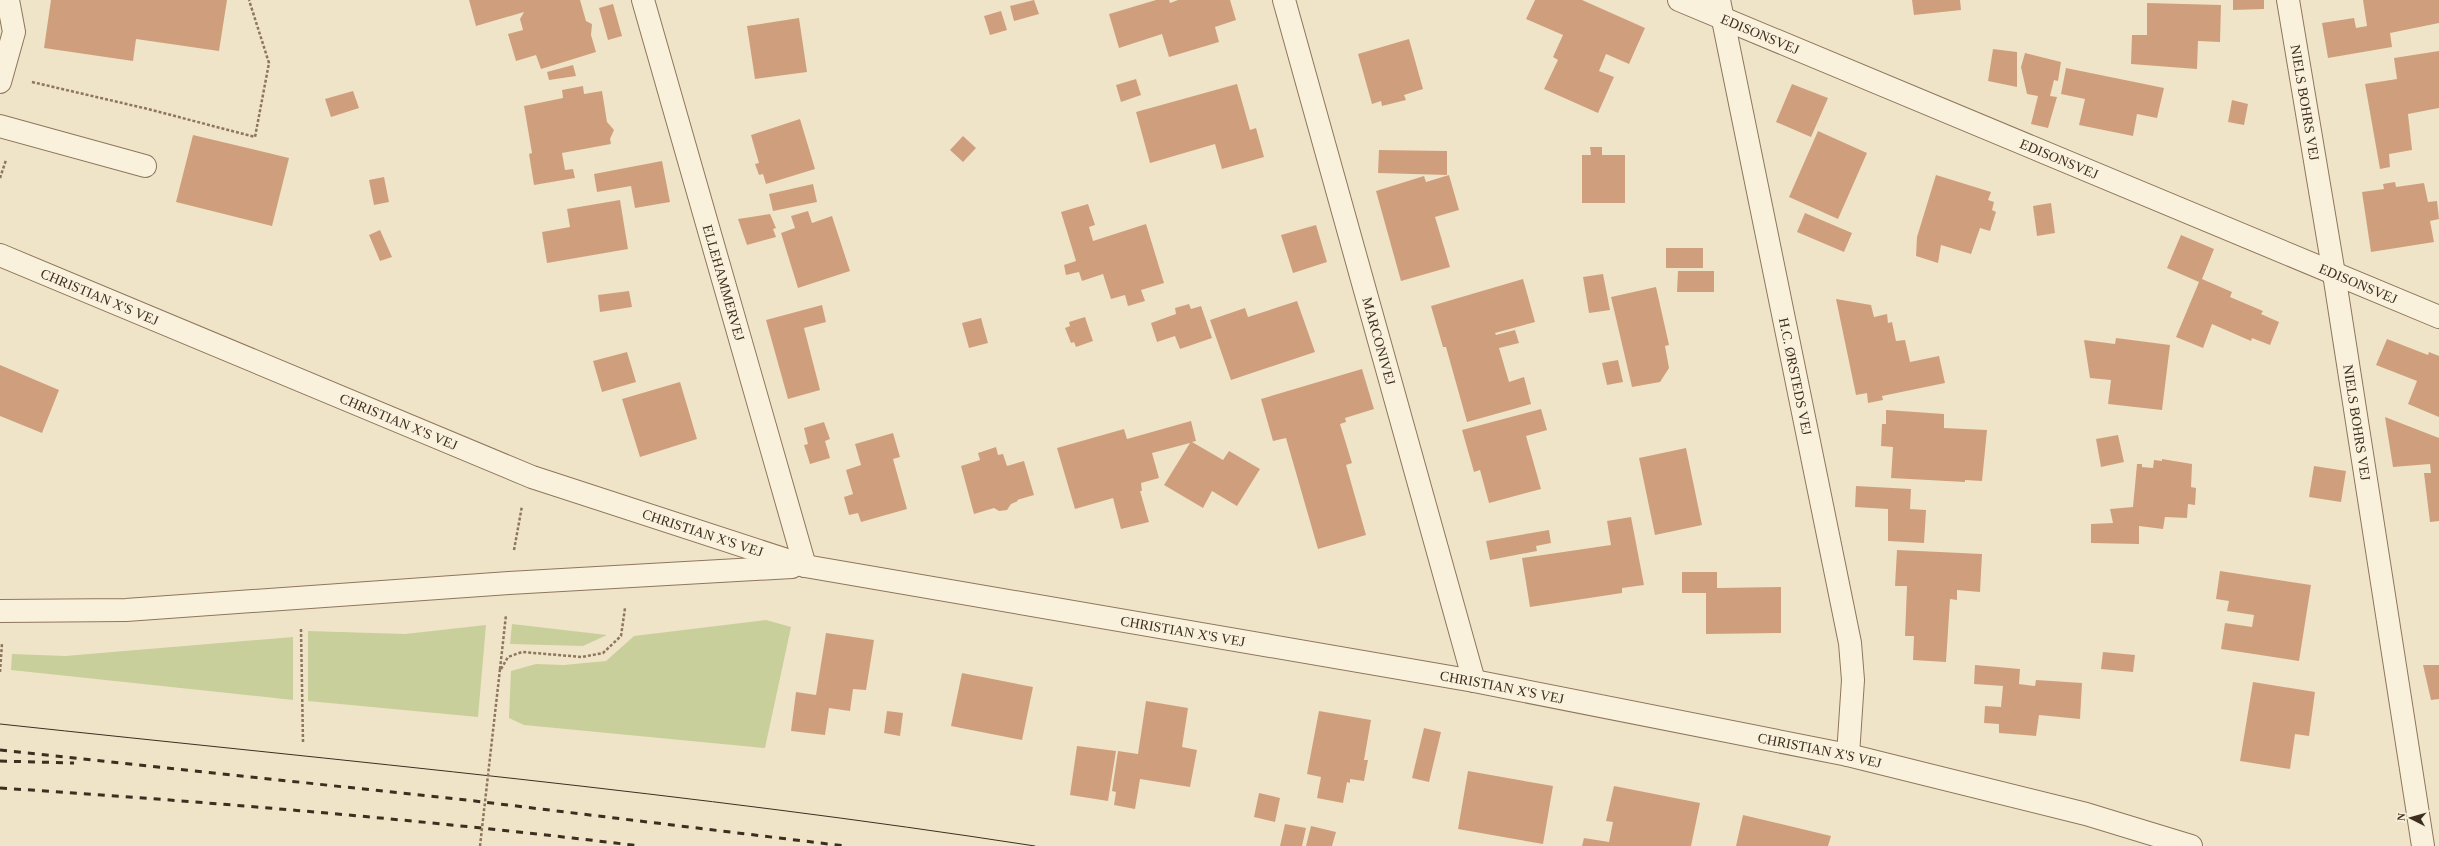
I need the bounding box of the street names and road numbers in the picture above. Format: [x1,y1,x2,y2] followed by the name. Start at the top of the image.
[1719,11,1802,57] street label: EDISONSVEJ
[2288,43,2322,162] street label: NIELS BOHRS VEJ
[2018,136,2101,182] street label: EDISONSVEJ
[700,223,748,343] street label: ELLEHAMMERVEJ
[2317,260,2400,307] street label: EDISONSVEJ
[39,265,161,328] street label: CHRISTIAN X'S VEJ
[1360,295,1399,387] street label: MARCONIVEJ
[1776,316,1815,437] street label: H.C. ØRSTEDS VEJ
[2341,363,2374,482] street label: NIELS BOHRS VEJ
[338,390,460,453] street label: CHRISTIAN X'S VEJ
[640,506,765,559] street label: CHRISTIAN X'S VEJ
[1119,613,1247,649] street label: CHRISTIAN X'S VEJ
[1439,668,1566,706] street label: CHRISTIAN X'S VEJ
[1757,730,1884,771] street label: CHRISTIAN X'S VEJ

